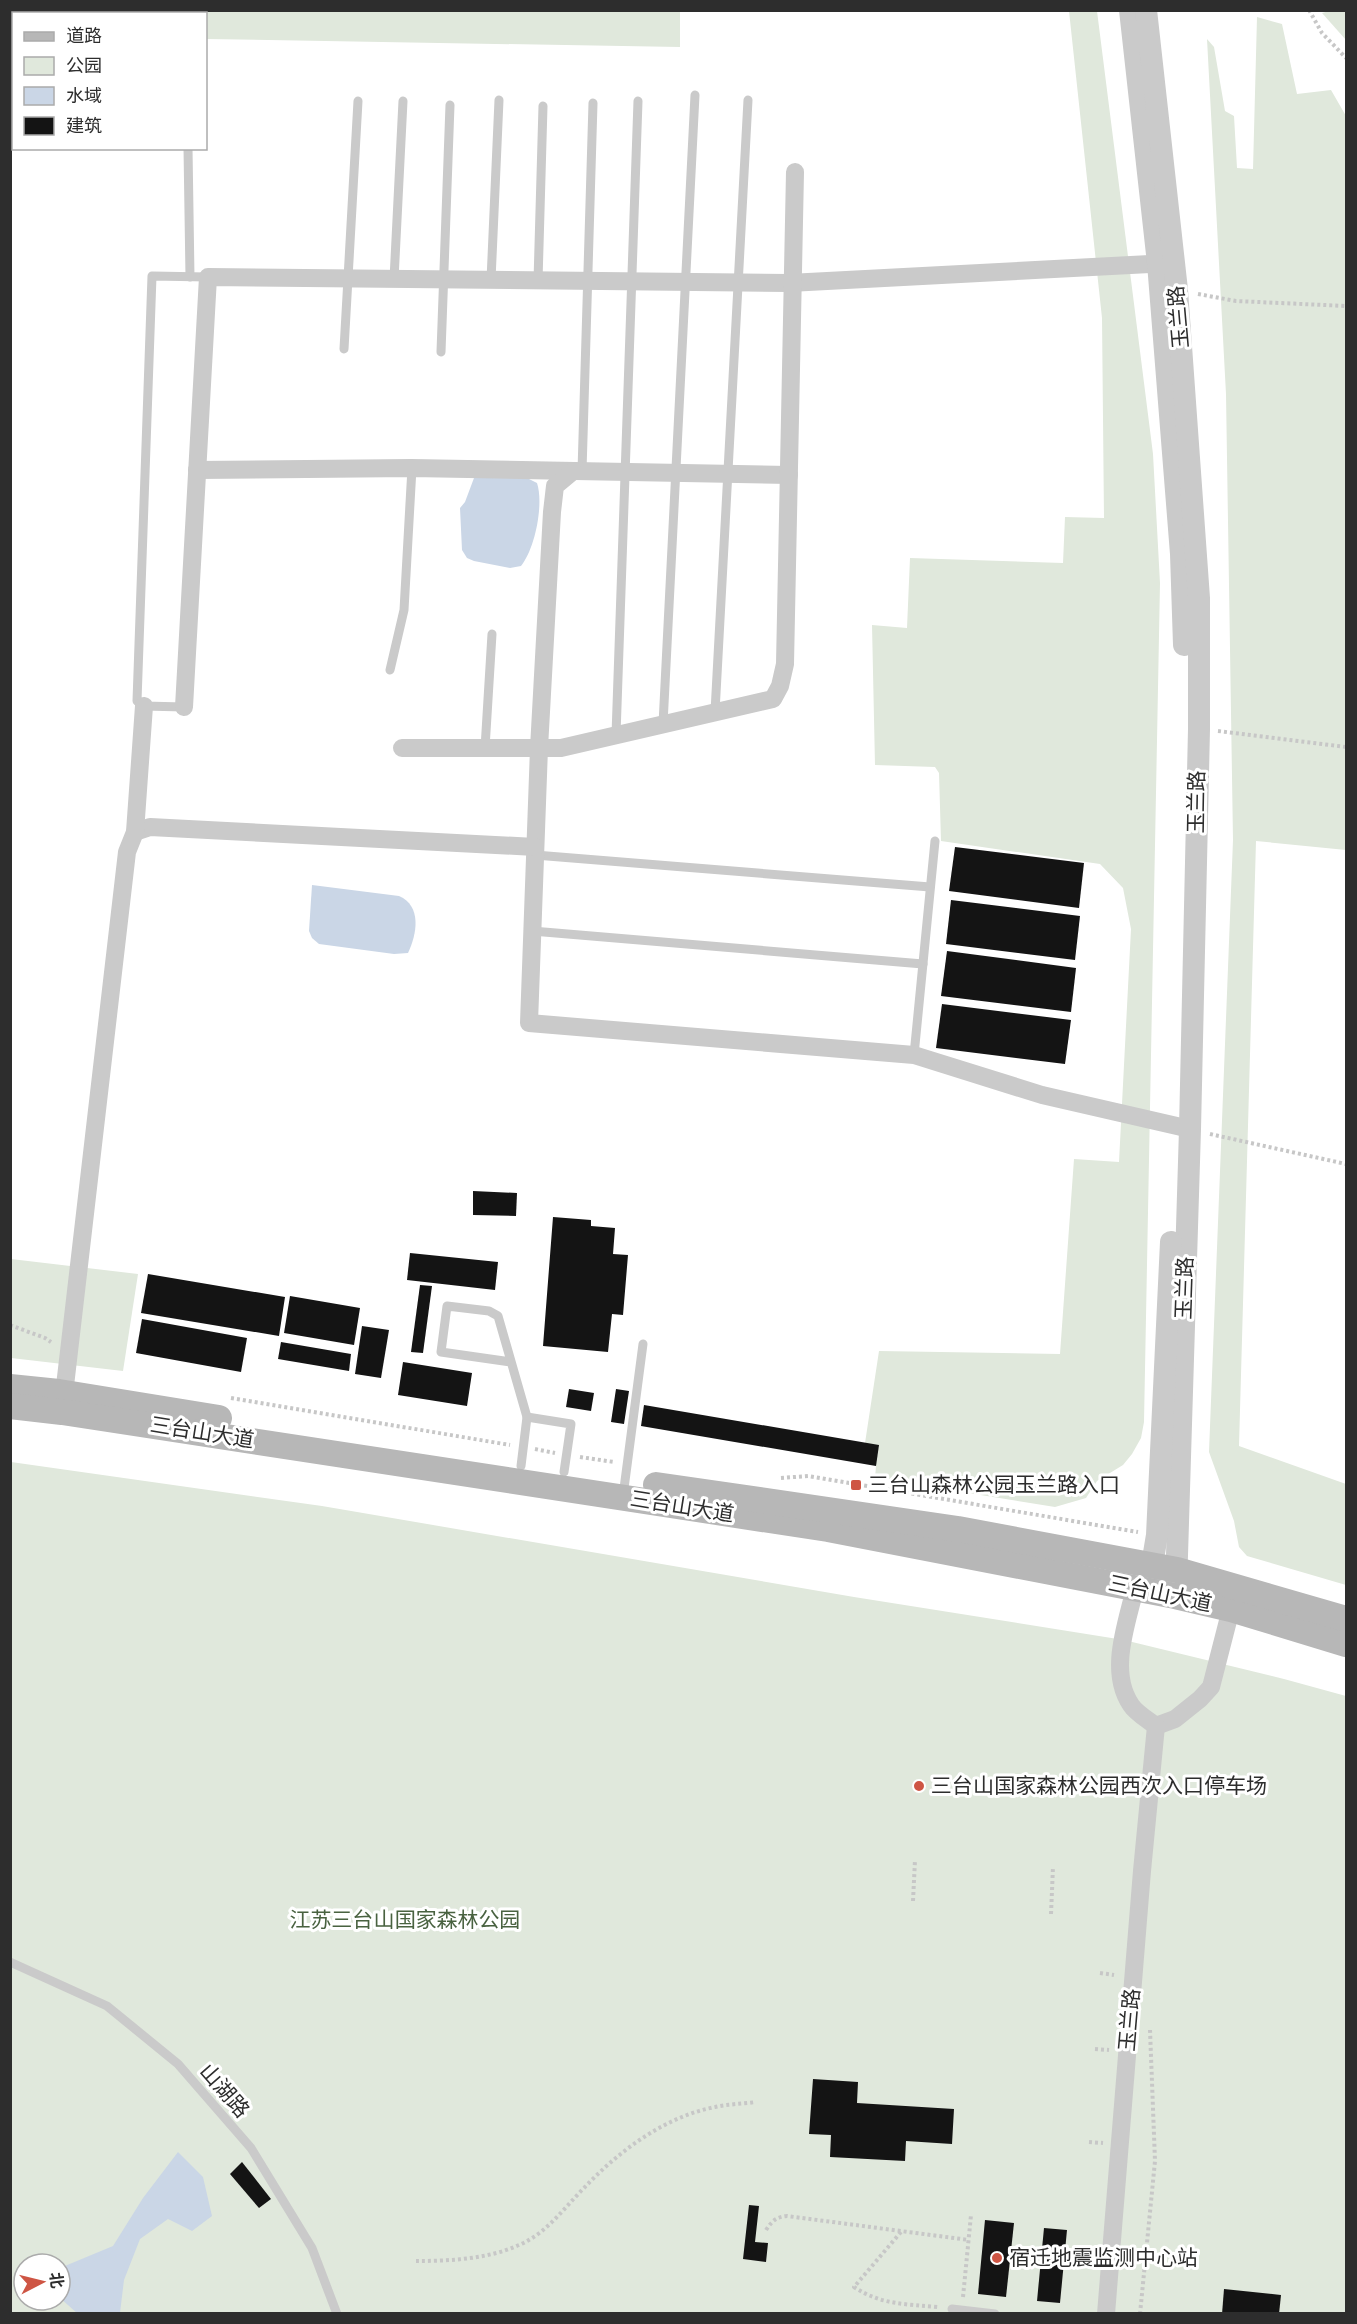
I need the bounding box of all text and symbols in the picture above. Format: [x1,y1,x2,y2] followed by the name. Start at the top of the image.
[12,12,207,150] legend
[66,26,102,46] text: 道路
[66,57,102,76] text: 公园
[66,87,102,106] text: 水域
[66,116,102,136] text: 建筑
[1165,285,1192,349] street label: 玉兰路
[1185,770,1208,834] street label: 玉兰路
[1172,1256,1197,1320] street label: 玉兰路
[149,1413,256,1452] street label: 三台山大道
[868,1474,1120,1496] place label: 三台山森林公园玉兰路入口
[849,1478,863,1492] marker: 三台山森林公园玉兰路入口
[629,1487,736,1526] street label: 三台山大道
[1106,1572,1214,1615] street label: 三台山大道
[931,1775,1267,1797] place label: 三台山国家森林公园西次入口停车场
[912,1779,926,1793] marker: 三台山国家森林公园西次入口停车场
[290,1909,521,1931] park label: 江苏三台山国家森林公园
[1116,1988,1143,2052] street label: 玉兰路
[195,2060,253,2122] street label: 山湖路
[1009,2247,1198,2269] place label: 宿迁地震监测中心站
[990,2251,1004,2265] marker: 宿迁地震监测中心站
[12,2252,72,2312] north arrow
[47,2271,66,2289] text: 北

